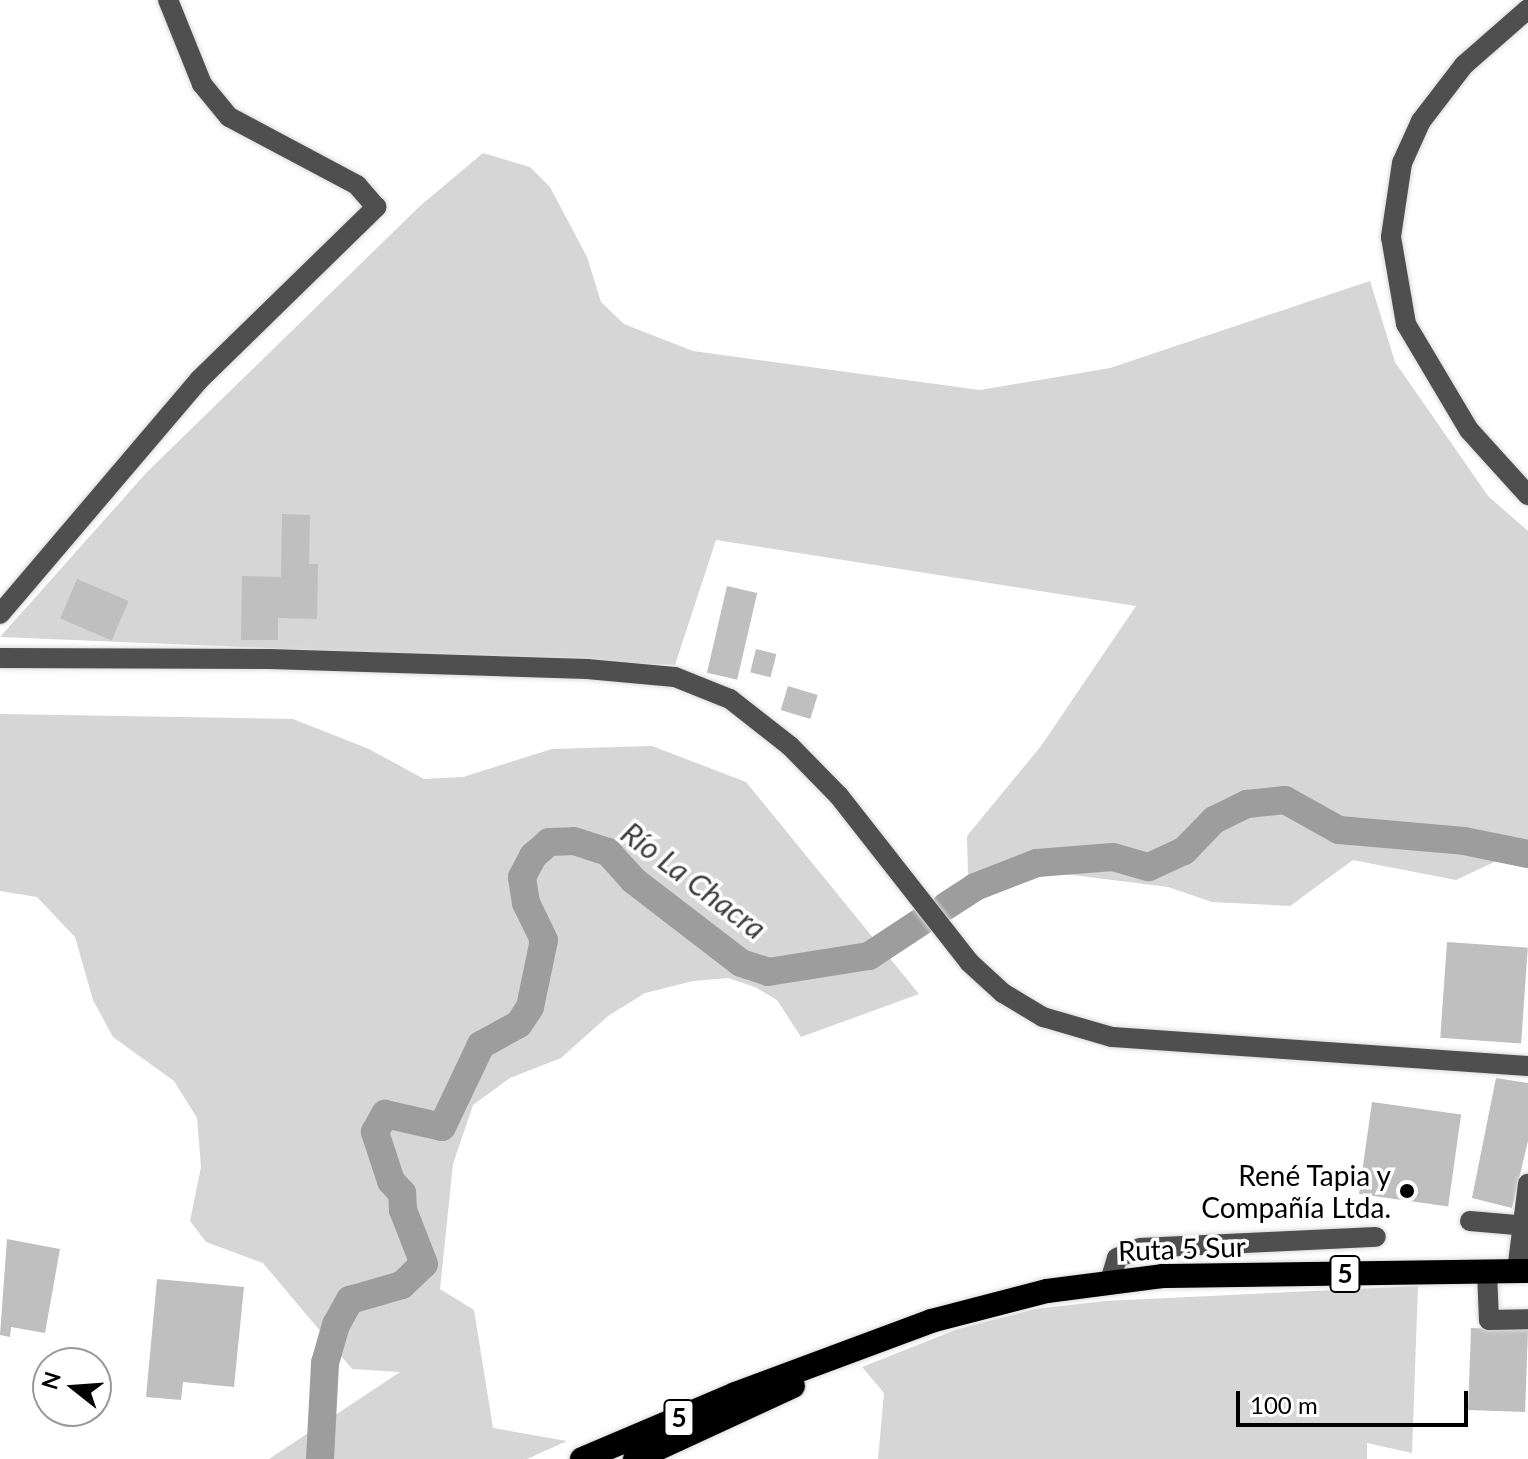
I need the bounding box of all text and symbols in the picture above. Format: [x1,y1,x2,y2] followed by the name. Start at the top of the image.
[615,814,773,946] water label: Río La Chacra
[1201,1158,1391,1224] place label: René Tapia y Compañía Ltda.
[1398,1182,1416,1200] marker: René Tapia y Compañía Ltda.
[1118,1229,1246,1267] street label: Ruta 5 Sur
[1329,1252,1361,1296] road number: 5
[32,1347,112,1427] north arrow
[35,1368,66,1392] text: N
[1240,1375,1472,1425] scale bar
[1250,1390,1318,1419] text: 100 m
[663,1396,695,1440] road number: 5

